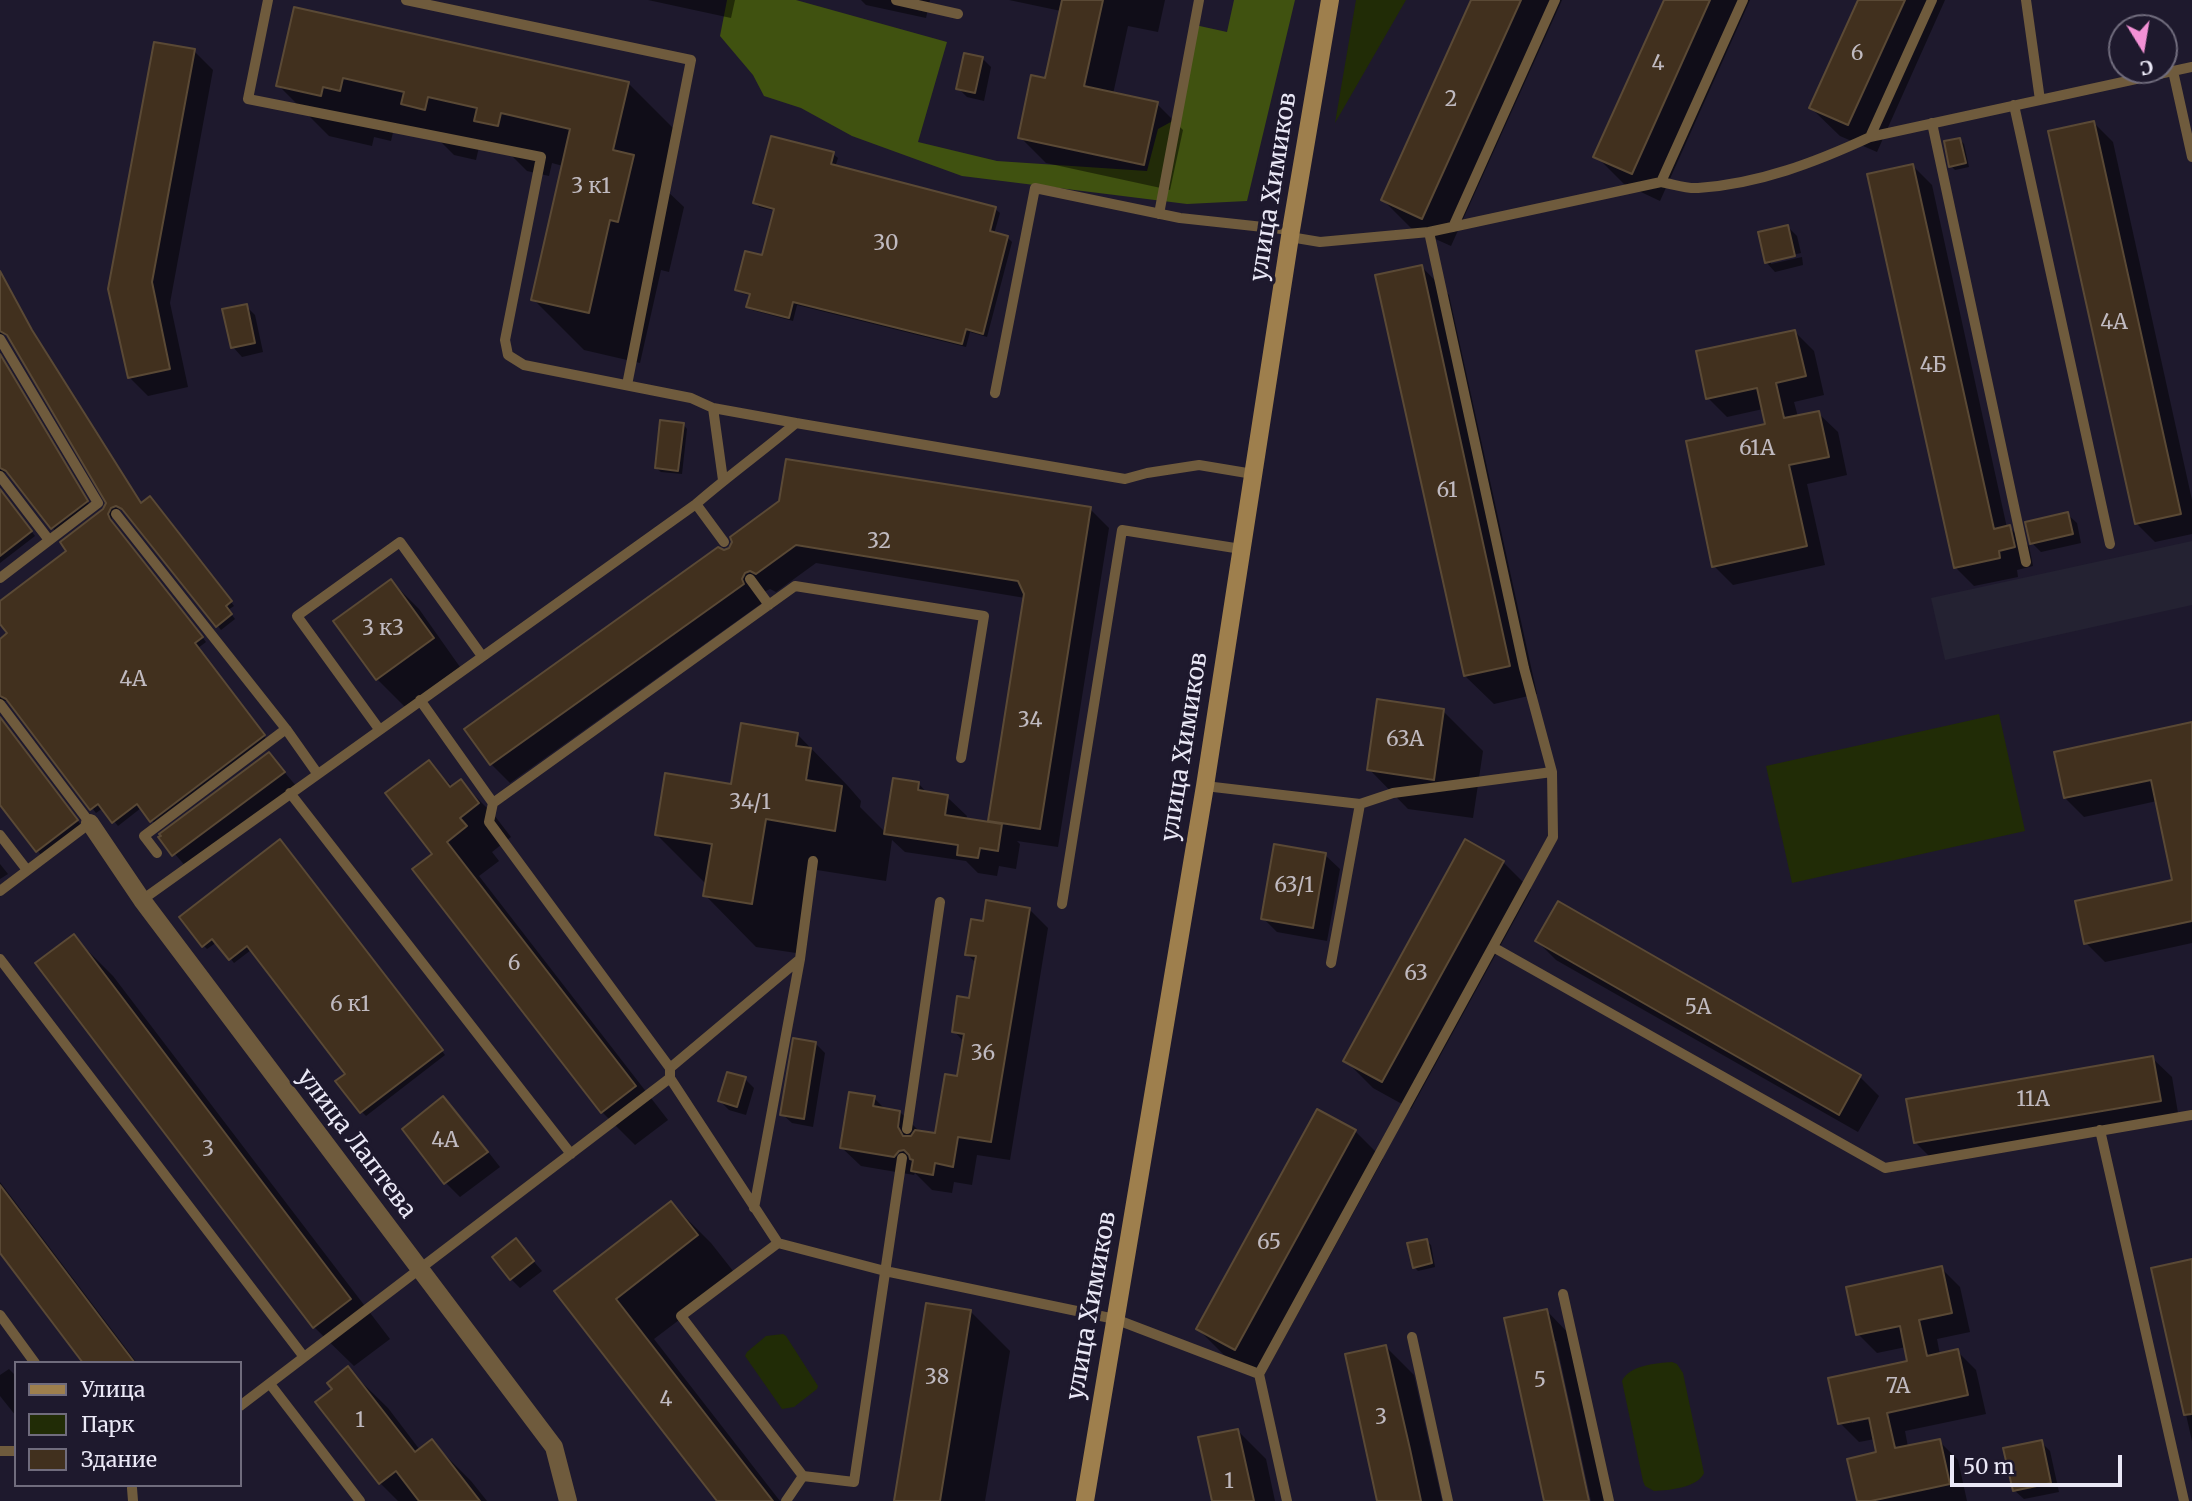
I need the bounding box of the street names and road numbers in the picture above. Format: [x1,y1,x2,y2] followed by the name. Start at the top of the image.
[1245,90,1303,284] street label: улица Химиков
[1156,650,1214,844] street label: улица Химиков
[290,1064,422,1224] street label: улица Лаптева
[1061,1209,1123,1403] street label: улица Химиков

